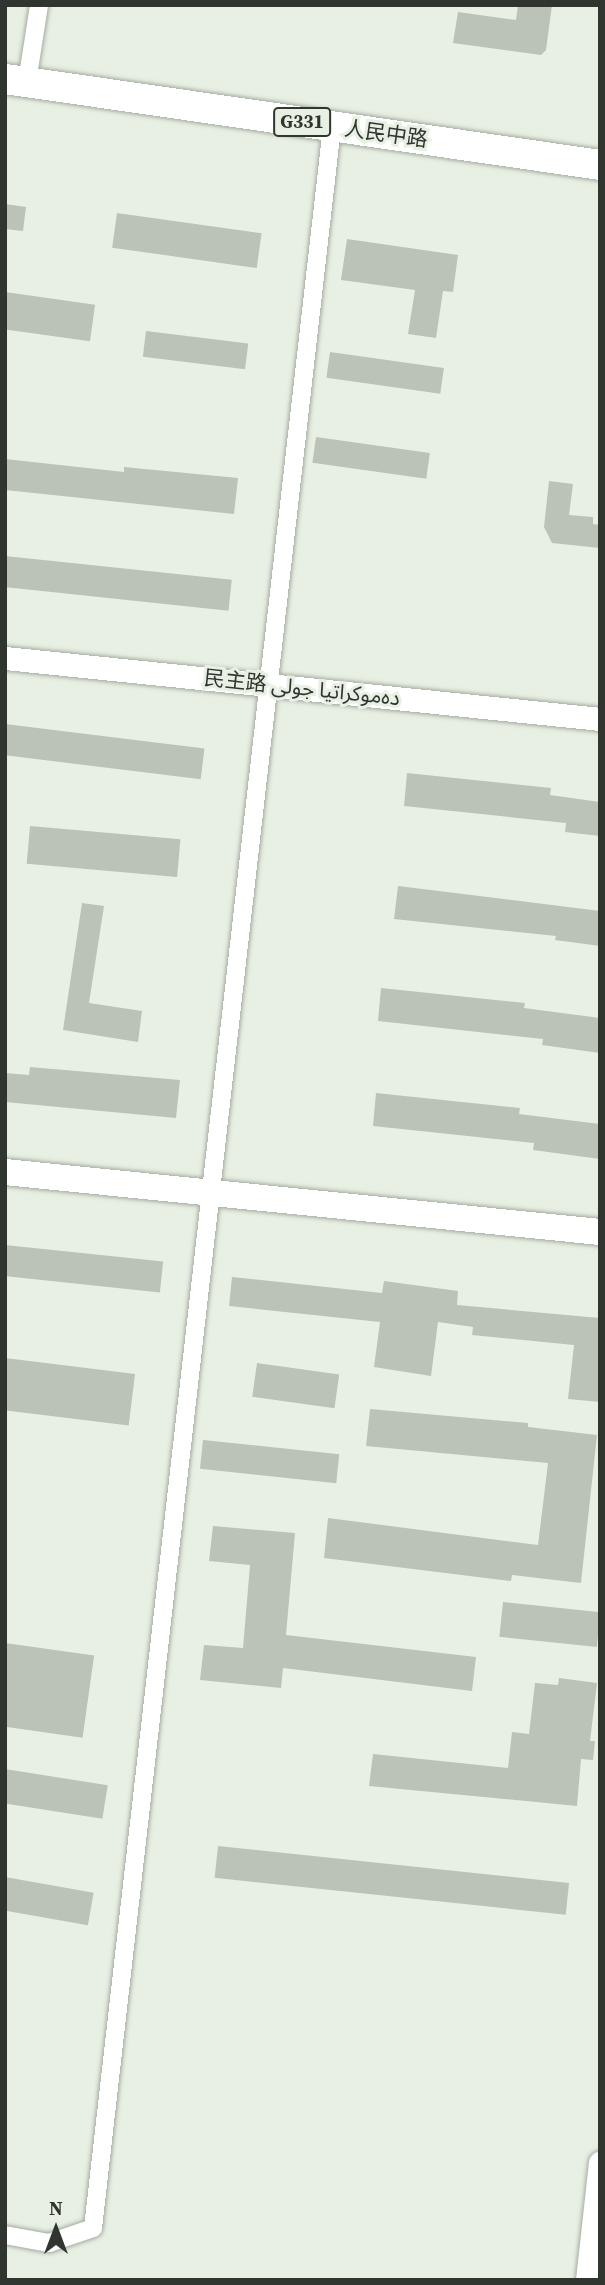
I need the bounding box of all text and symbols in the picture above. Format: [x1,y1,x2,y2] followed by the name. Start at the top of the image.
[272,106,332,138] road number: G331
[343,116,429,152] street label: 人民中路
[203,665,401,711] street label: 民主路 دەموكراتيا جولى
[21,2194,91,2264] north arrow
[49,2195,63,2221] text: N

